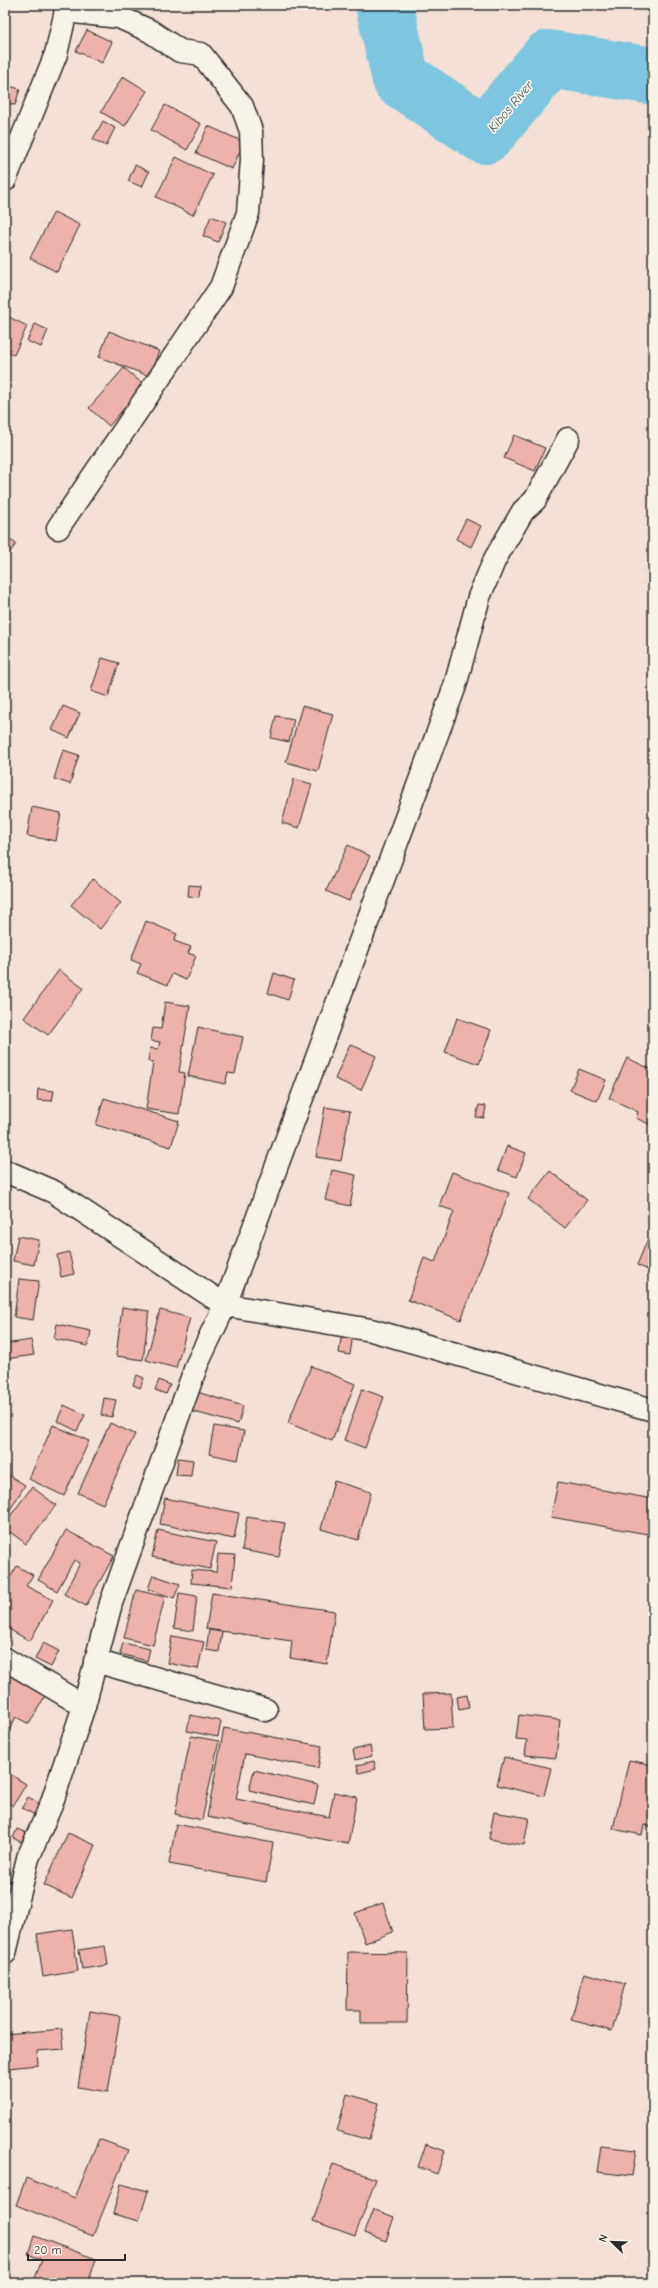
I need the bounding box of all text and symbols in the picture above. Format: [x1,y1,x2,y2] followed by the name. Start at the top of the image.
[485,77,536,135] water label: Kibos River
[592,2222,632,2262] north arrow
[596,2232,611,2244] text: N
[28,2236,125,2262] scale bar
[34,2243,62,2257] text: 20 m

